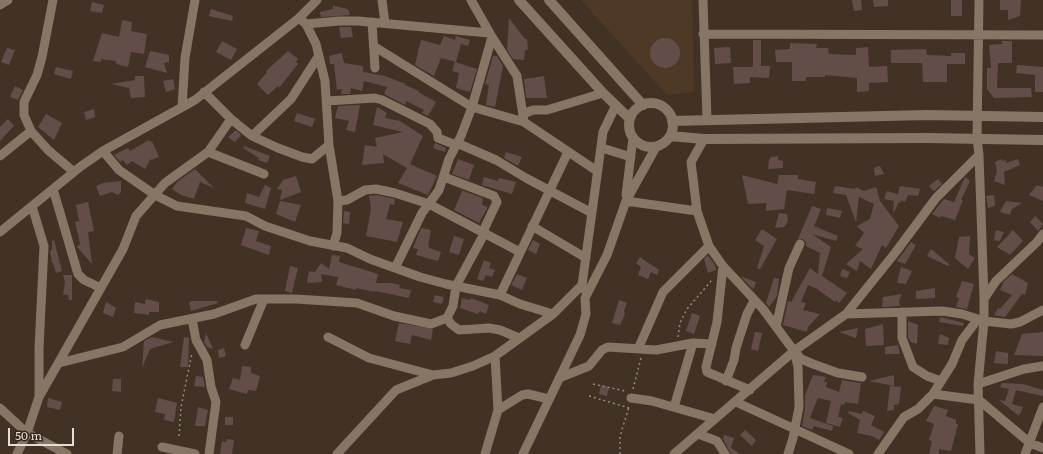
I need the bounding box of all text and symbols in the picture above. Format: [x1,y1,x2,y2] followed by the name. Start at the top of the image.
[10,420,76,446] scale bar
[15,426,42,444] text: 50 m

